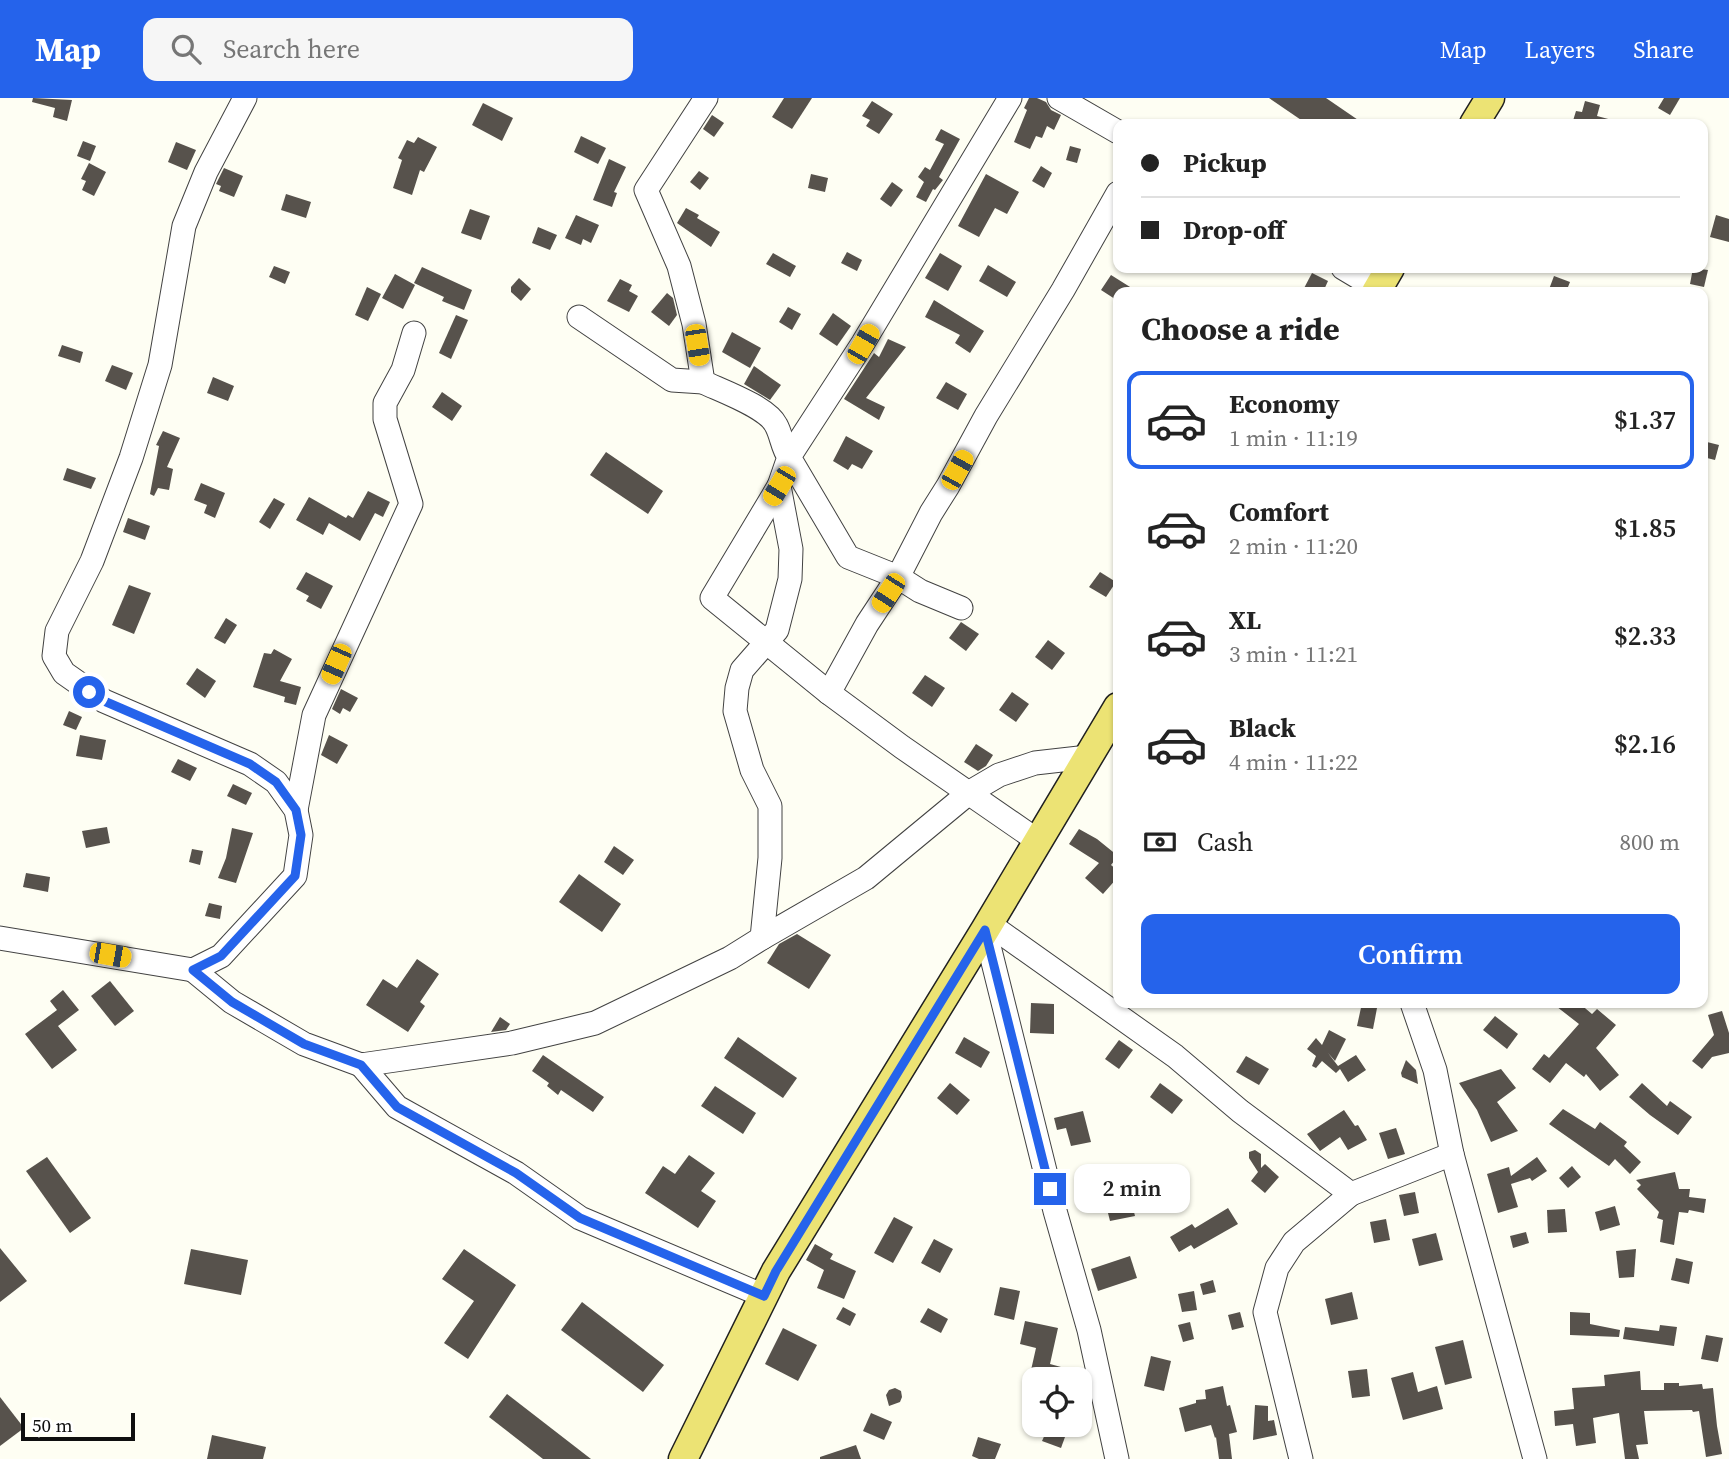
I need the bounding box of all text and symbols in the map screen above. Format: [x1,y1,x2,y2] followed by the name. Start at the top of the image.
[143,18,633,81] search box
[35,27,101,72] text: Map
[167,30,205,68] icon: search
[223,31,360,67] text: Search here
[1440,33,1487,66] text: Map
[1525,33,1595,66] text: Layers
[1633,33,1694,66] text: Share
[1183,145,1267,181] text: Pickup
[1183,212,1285,248] text: Drop-off
[1141,307,1340,351] text: Choose a ride
[844,321,883,367] car
[684,323,711,367] car
[1229,386,1340,422] text: Economy
[1145,389,1208,452] icon: car
[1614,402,1676,438] text: $1.37
[1229,422,1358,454] text: 1 min · 11:19
[938,447,977,493] car
[760,463,799,509] car
[1229,494,1329,530] text: Comfort
[1145,497,1208,560] icon: car
[1614,510,1676,546] text: $1.85
[1229,530,1358,562] text: 2 min · 11:20
[868,570,909,616] car
[1229,602,1261,638] text: XL
[1145,605,1208,668] icon: car
[1614,618,1676,654] text: $2.33
[1229,638,1358,670] text: 3 min · 11:21
[318,641,355,687] car
[73,676,105,708] route start
[1229,710,1296,746] text: Black
[1145,713,1208,776] icon: car
[1614,726,1676,762] text: $2.16
[1229,746,1358,778] text: 4 min · 11:22
[1141,823,1179,861] icon: cash
[1197,824,1253,860] text: Cash
[1619,826,1680,858] text: 800 m
[1141,914,1680,994] button: Confirm
[88,941,133,969] car
[1074,1164,1190,1214] callout: 2 min
[1102,1172,1162,1204] text: 2 min
[1034,1173,1066,1205] route end
[1022,1367,1092,1437] map controls
[1022,1367,1092,1437] button: locate
[21,1410,135,1442] scale bar
[32,1412,73,1438] text: 50 m

